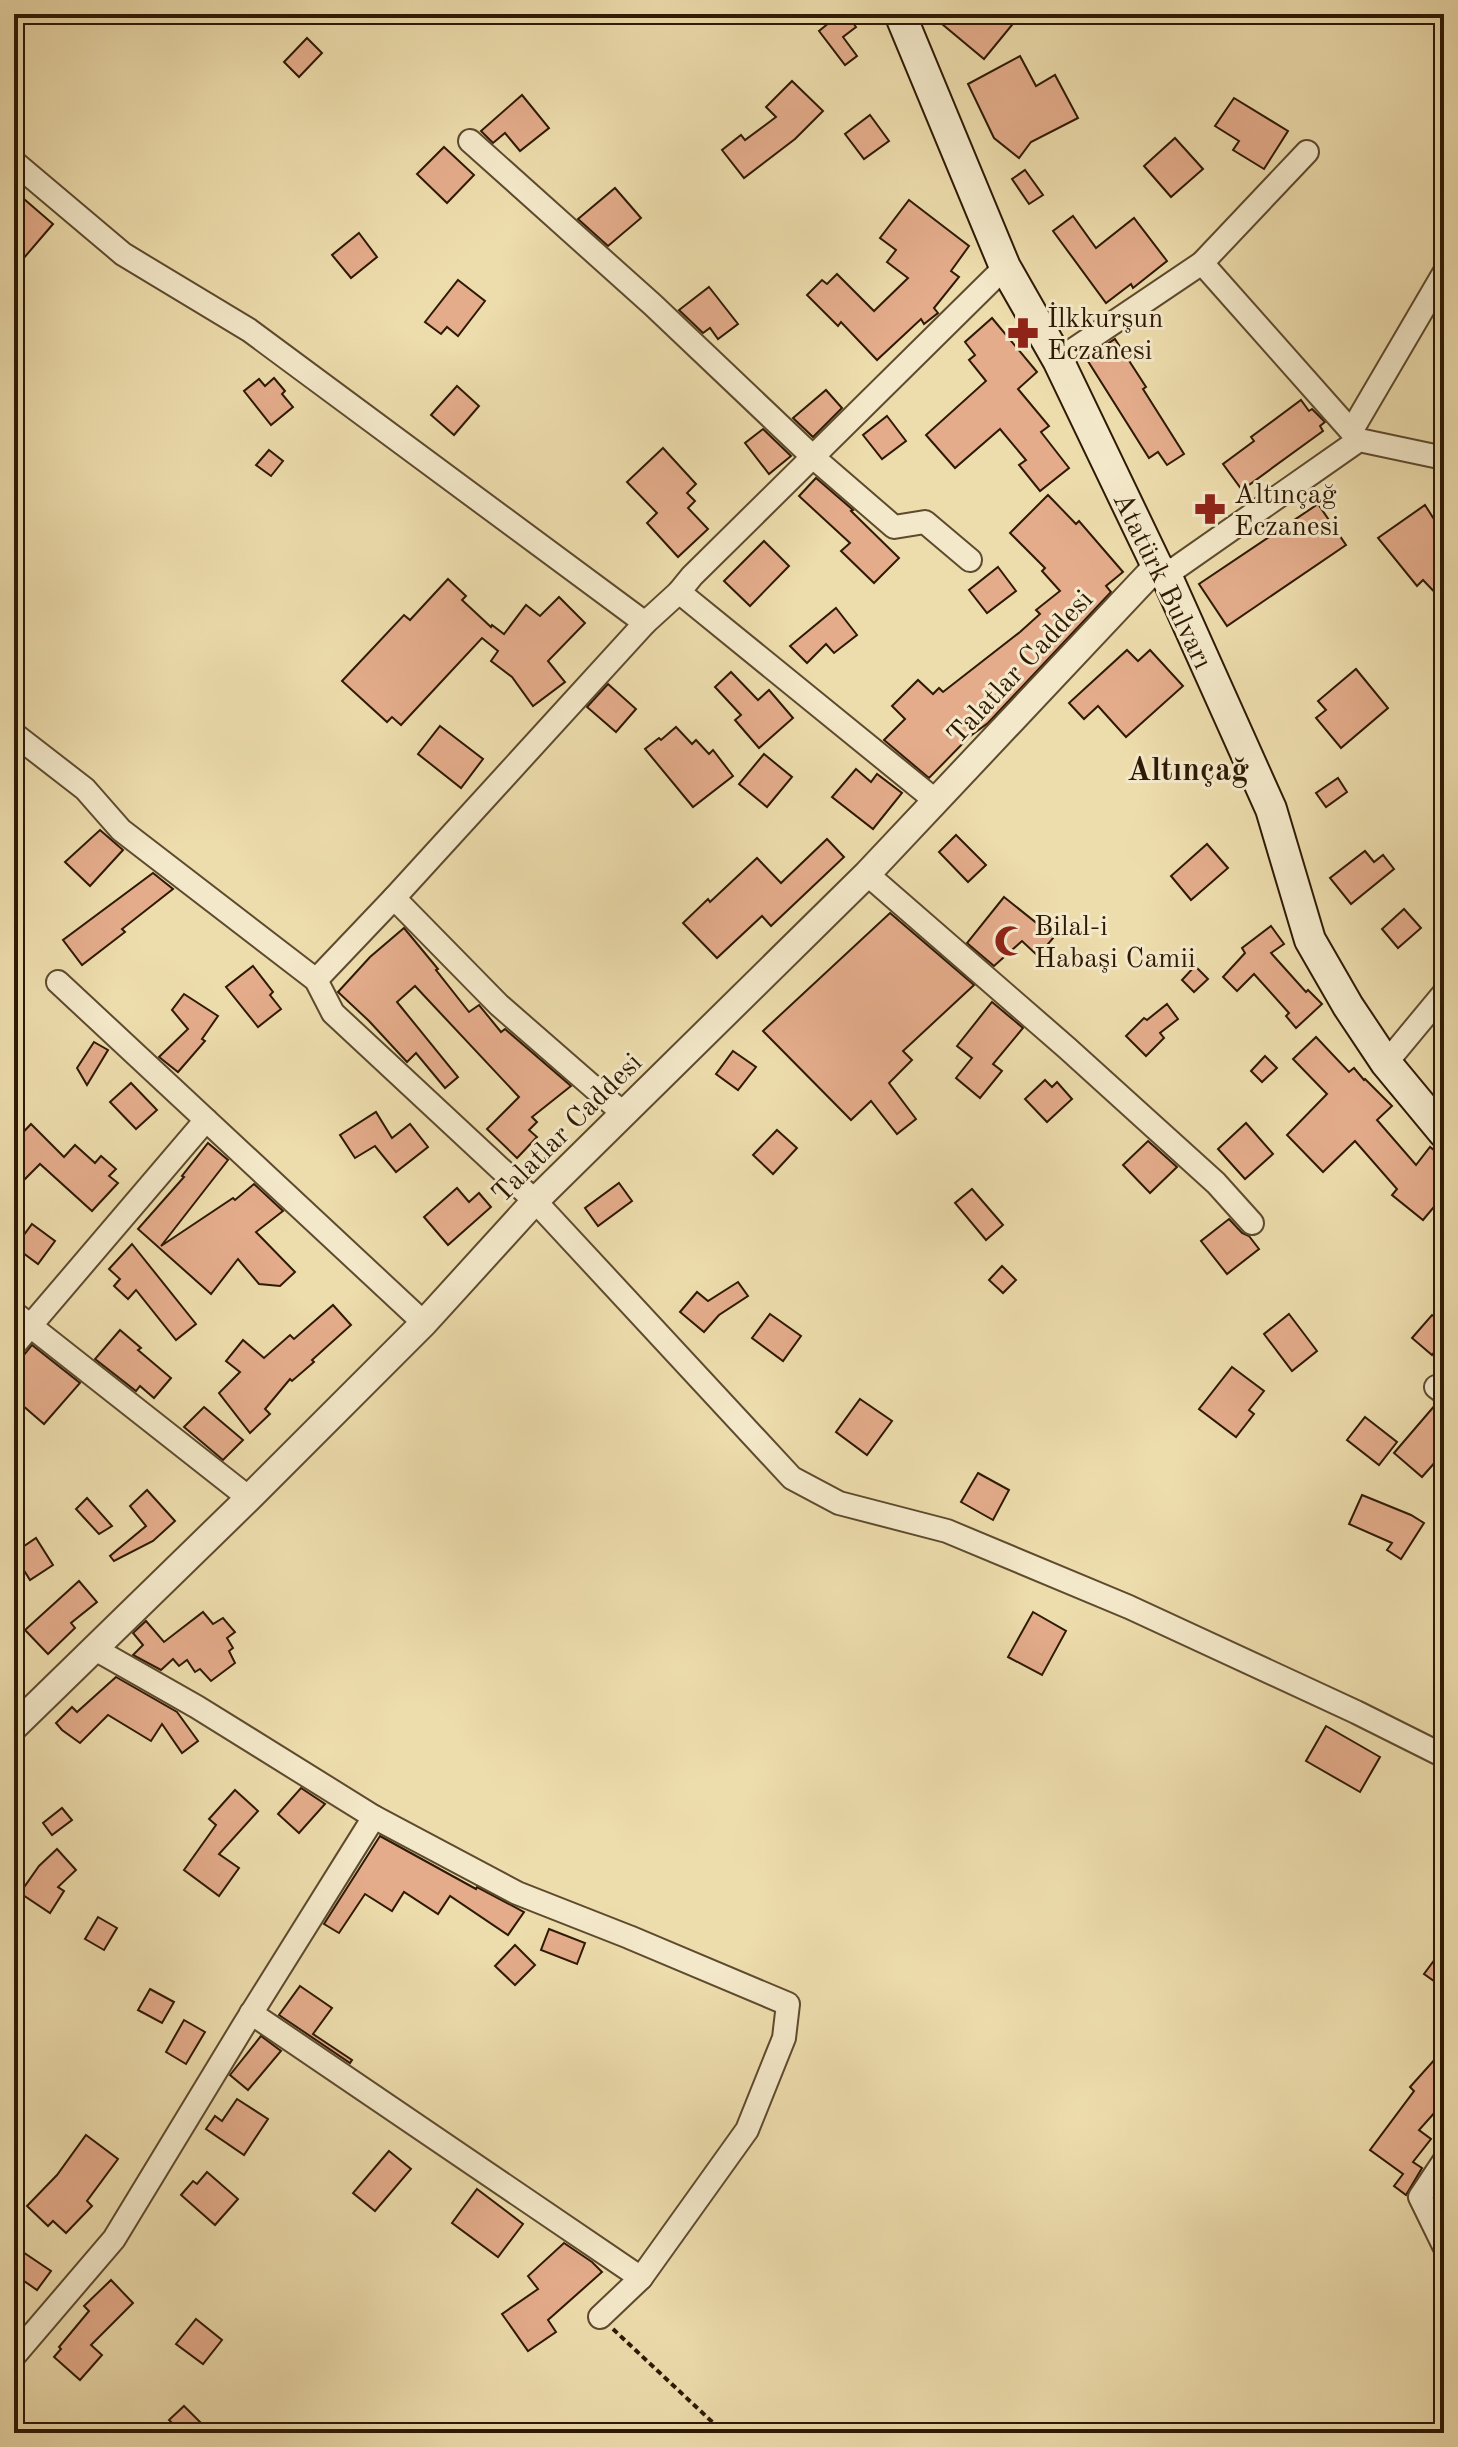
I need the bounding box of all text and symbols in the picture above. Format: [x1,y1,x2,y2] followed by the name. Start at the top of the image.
[1047,302,1163,366] place label: İlkkurşun Eczanesi
[1006,316,1040,350] pharmacy icon: İlkkurşun Eczanesi
[1234,482,1339,542] place label: Altınçağ Eczanesi
[1107,489,1216,674] street label: Atatürk Bulvarı
[1193,492,1227,526] pharmacy icon: Altınçağ Eczanesi
[943,586,1099,750] street label: Talatlar Caddesi
[1127,756,1249,788] district label: Altınçağ
[1034,914,1196,974] place label: Bilal-i Habaşi Camii
[993,924,1027,958] mosque icon: Bilal-i Habaşi Camii
[488,1049,648,1209] street label: Talatlar Caddesi

